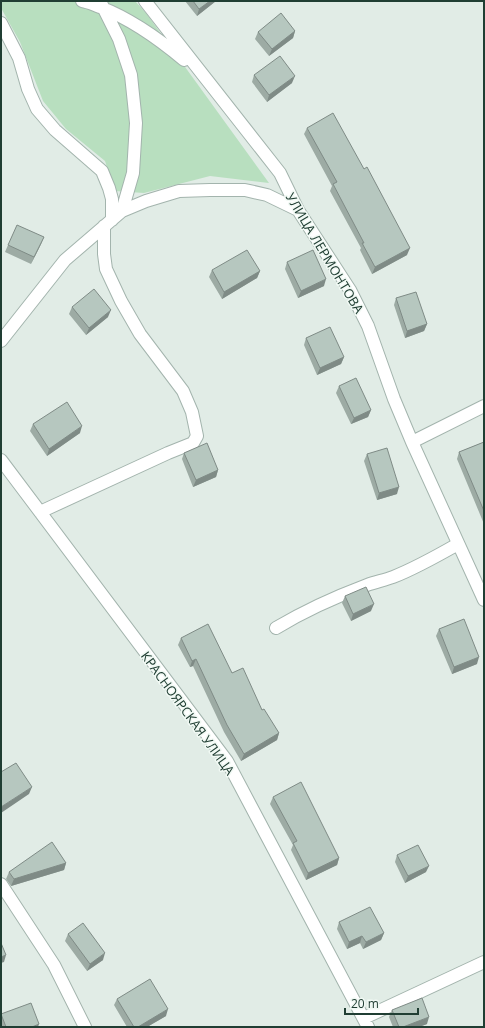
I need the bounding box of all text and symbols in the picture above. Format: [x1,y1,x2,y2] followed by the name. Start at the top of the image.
[282,189,369,317] street label: УЛИЦА ЛЕРМОНТОВА
[137,648,239,779] street label: КРАСНОЯРСКАЯ УЛИЦА
[345,990,418,1016] scale bar
[351,995,379,1012] text: 20 m

